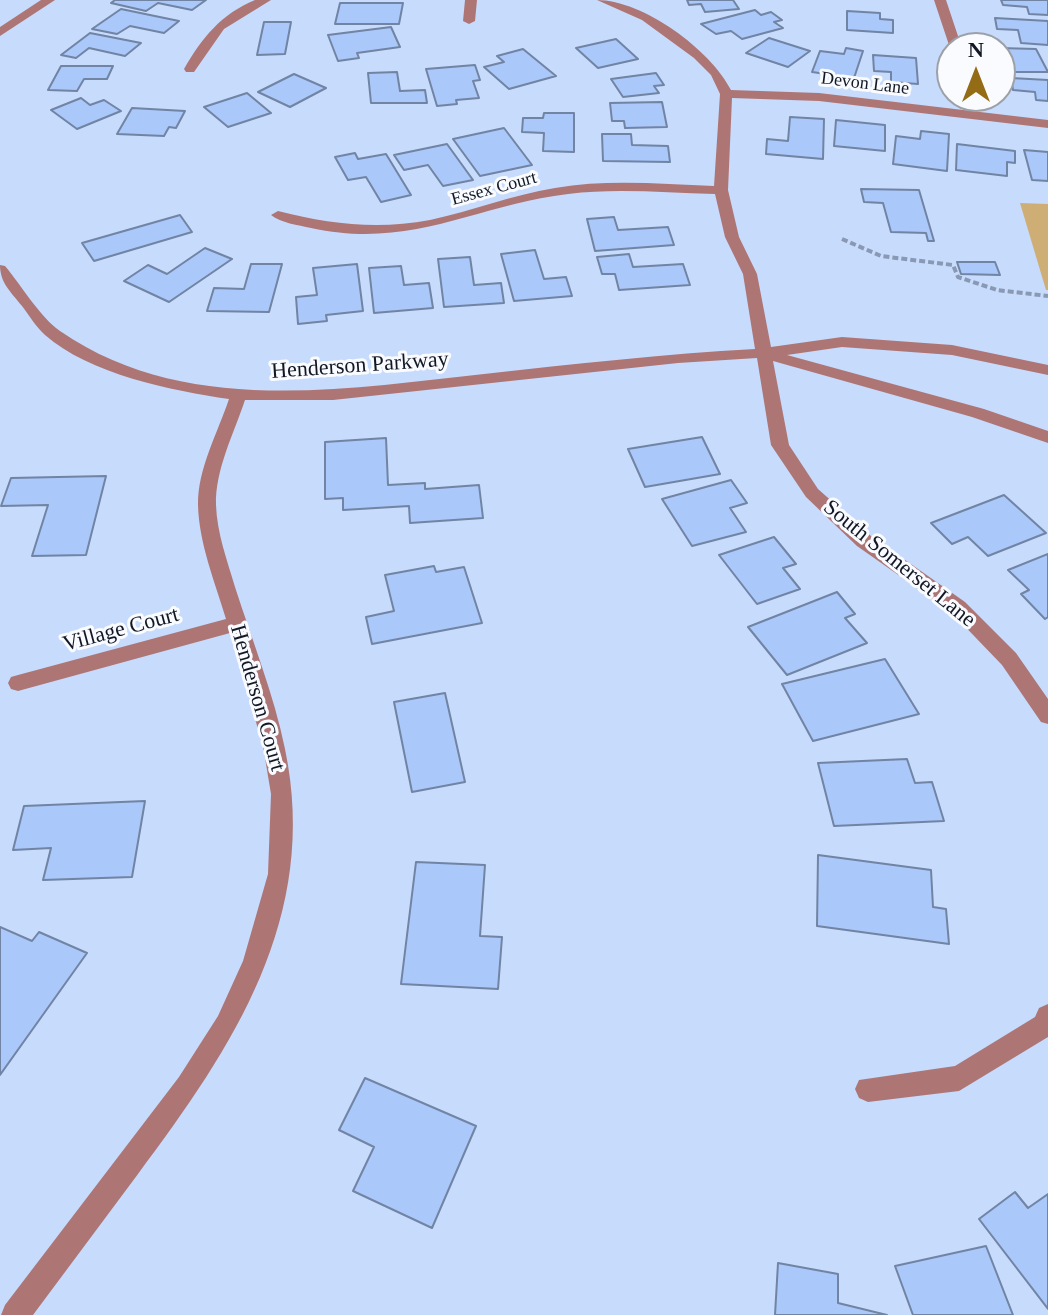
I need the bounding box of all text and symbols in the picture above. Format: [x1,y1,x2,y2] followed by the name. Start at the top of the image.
[936,32,1016,112] north arrow
[968,37,984,62] text: N
[820,68,910,100] street label: Devon Lane
[449,167,539,211] street label: Essex Court
[270,347,450,385] street label: Henderson Parkway
[818,495,980,633] street label: South Somerset Lane
[60,602,182,658] street label: Village Court
[224,622,290,774] street label: Henderson Court

